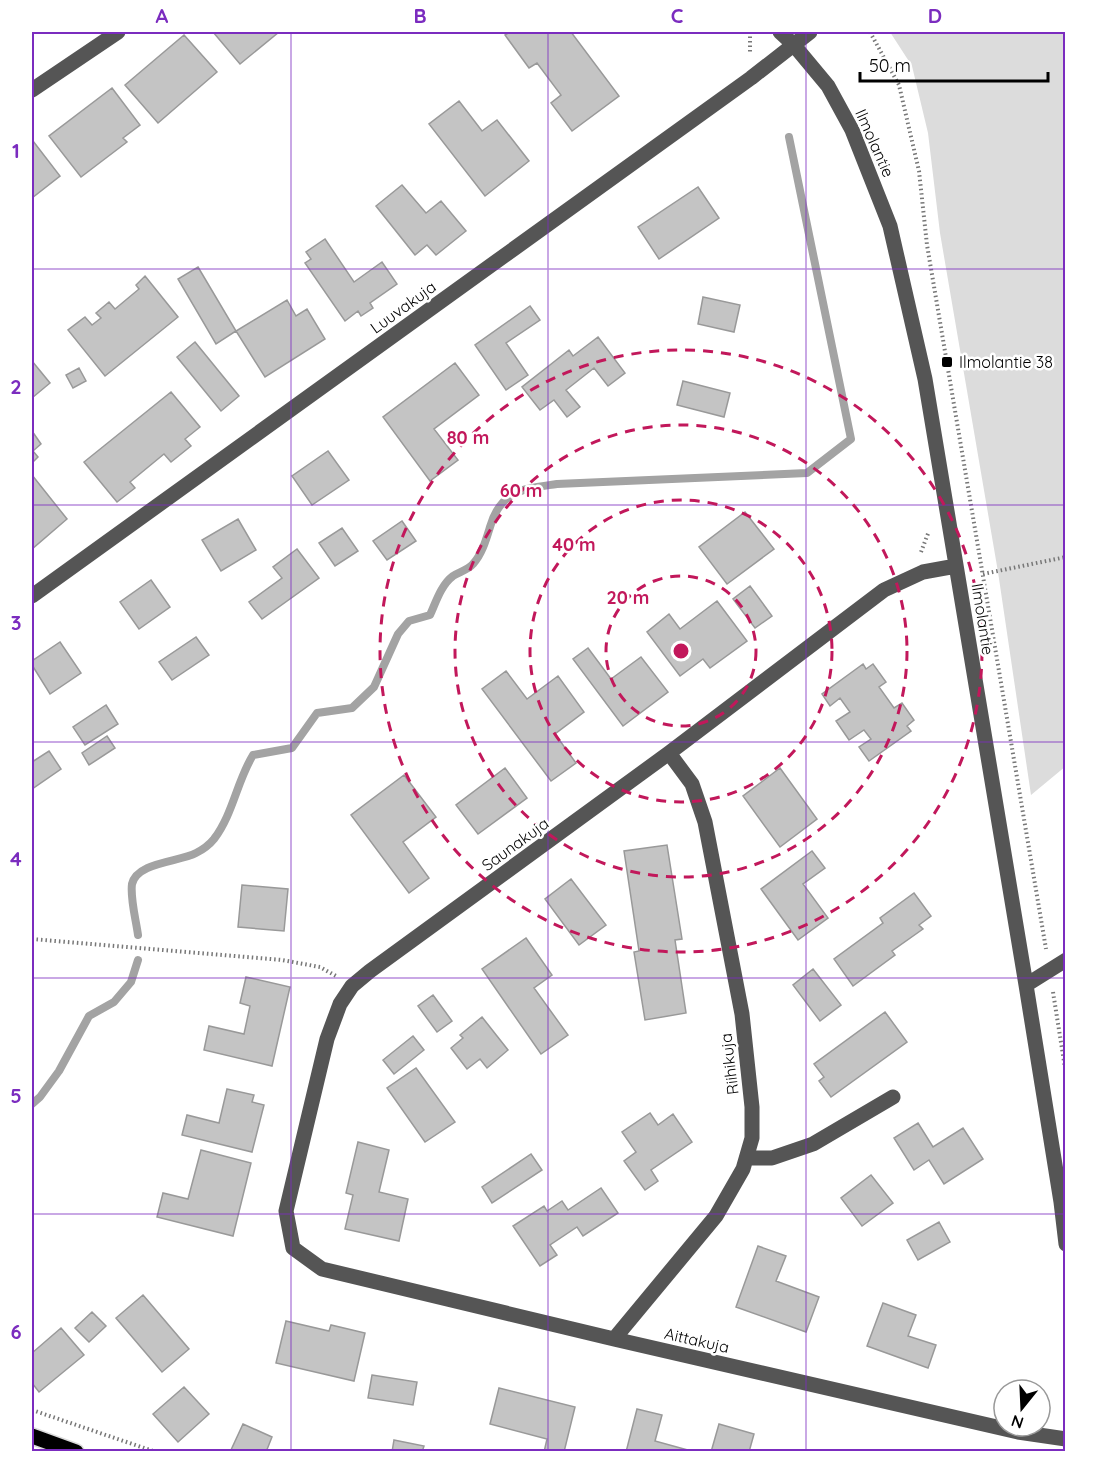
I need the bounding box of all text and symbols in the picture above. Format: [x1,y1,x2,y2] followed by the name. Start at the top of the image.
[156,3,169,28] text: A
[413,3,427,28] text: B
[671,3,684,28] text: C
[928,3,942,28] text: D
[860,45,1048,83] scale bar
[869,54,911,77] text: 50 m
[851,106,899,180] street label: Ilmolantie
[12,138,20,163] text: 1
[366,276,440,338] street label: Luuvakuja
[959,352,1053,372] place label: Ilmolantie 38
[940,355,954,369] marker: Ilmolantie 38
[10,374,22,399] text: 2
[447,426,489,449] text: 80 m
[500,479,542,502] text: 60 m
[552,533,596,556] text: 40 m
[967,582,999,656] street label: Ilmolantie
[607,586,649,609] text: 20 m
[11,610,21,635] text: 3
[671,641,691,661] centre of rings
[477,813,553,875] street label: Saunakuja
[10,846,22,871] text: 4
[715,1032,743,1096] street label: Riihikuja
[10,1083,22,1108] text: 5
[10,1319,22,1344] text: 6
[663,1323,731,1357] street label: Aittakuja
[992,1378,1052,1438] north arrow
[1009,1411,1026,1434] text: N

